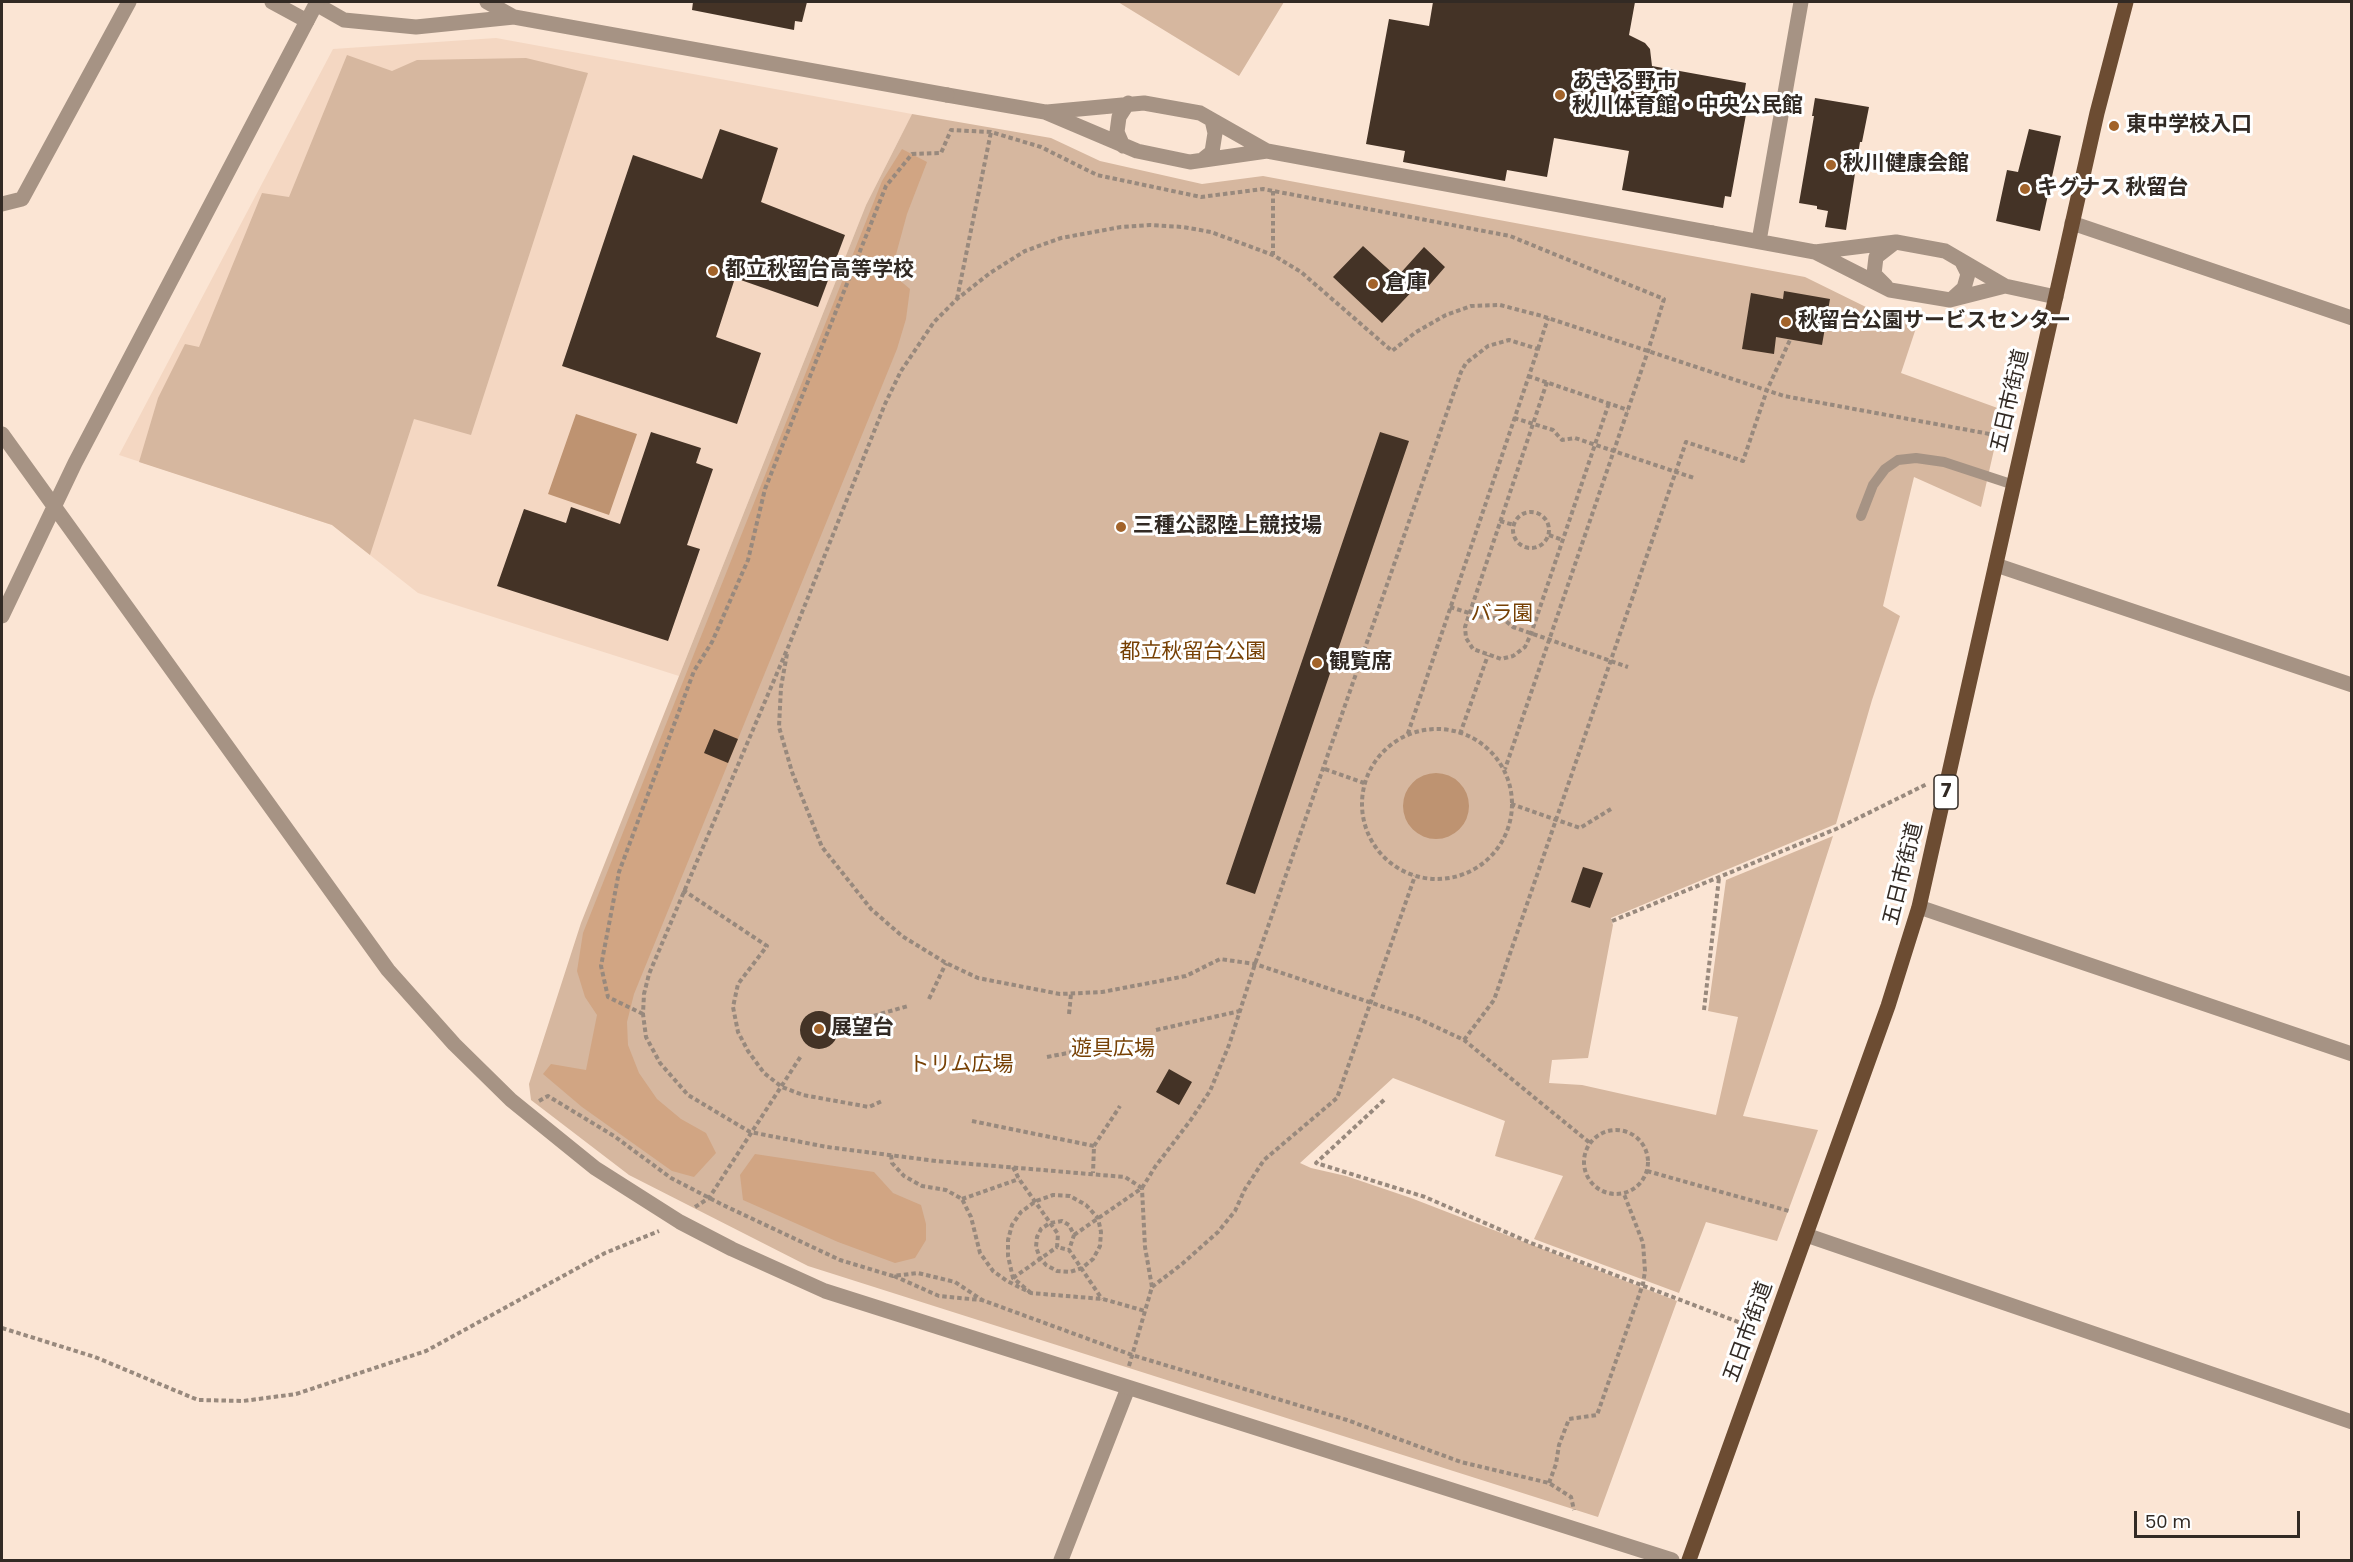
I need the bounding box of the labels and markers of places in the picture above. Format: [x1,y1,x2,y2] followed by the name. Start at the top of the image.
[1572,70,1803,120] place label: あきる野市 秋川体育館・中央公民館
[1553,88,1567,102] marker: あきる野市 秋川体育館・中央公民館
[2126,113,2252,139] place label: 東中学校入口
[2107,119,2121,133] marker: 東中学校入口
[1843,152,1969,178] place label: 秋川健康会館
[1824,158,1838,172] marker: 秋川健康会館
[2037,176,2188,202] place label: キグナス 秋留台
[2018,182,2032,196] marker: キグナス 秋留台
[725,258,914,284] place label: 都立秋留台高等学校
[706,264,720,278] marker: 都立秋留台高等学校
[1385,271,1427,297] place label: 倉庫
[1366,277,1380,291] marker: 倉庫
[1798,309,2071,335] place label: 秋留台公園サービスセンター
[1779,315,1793,329] marker: 秋留台公園サービスセンター
[1133,514,1322,540] place label: 三種公認陸上競技場
[1114,520,1128,534] marker: 三種公認陸上競技場
[1329,650,1392,676] place label: 観覧席
[1310,656,1324,670] marker: 観覧席
[831,1016,894,1042] place label: 展望台
[812,1022,826,1036] marker: 展望台

